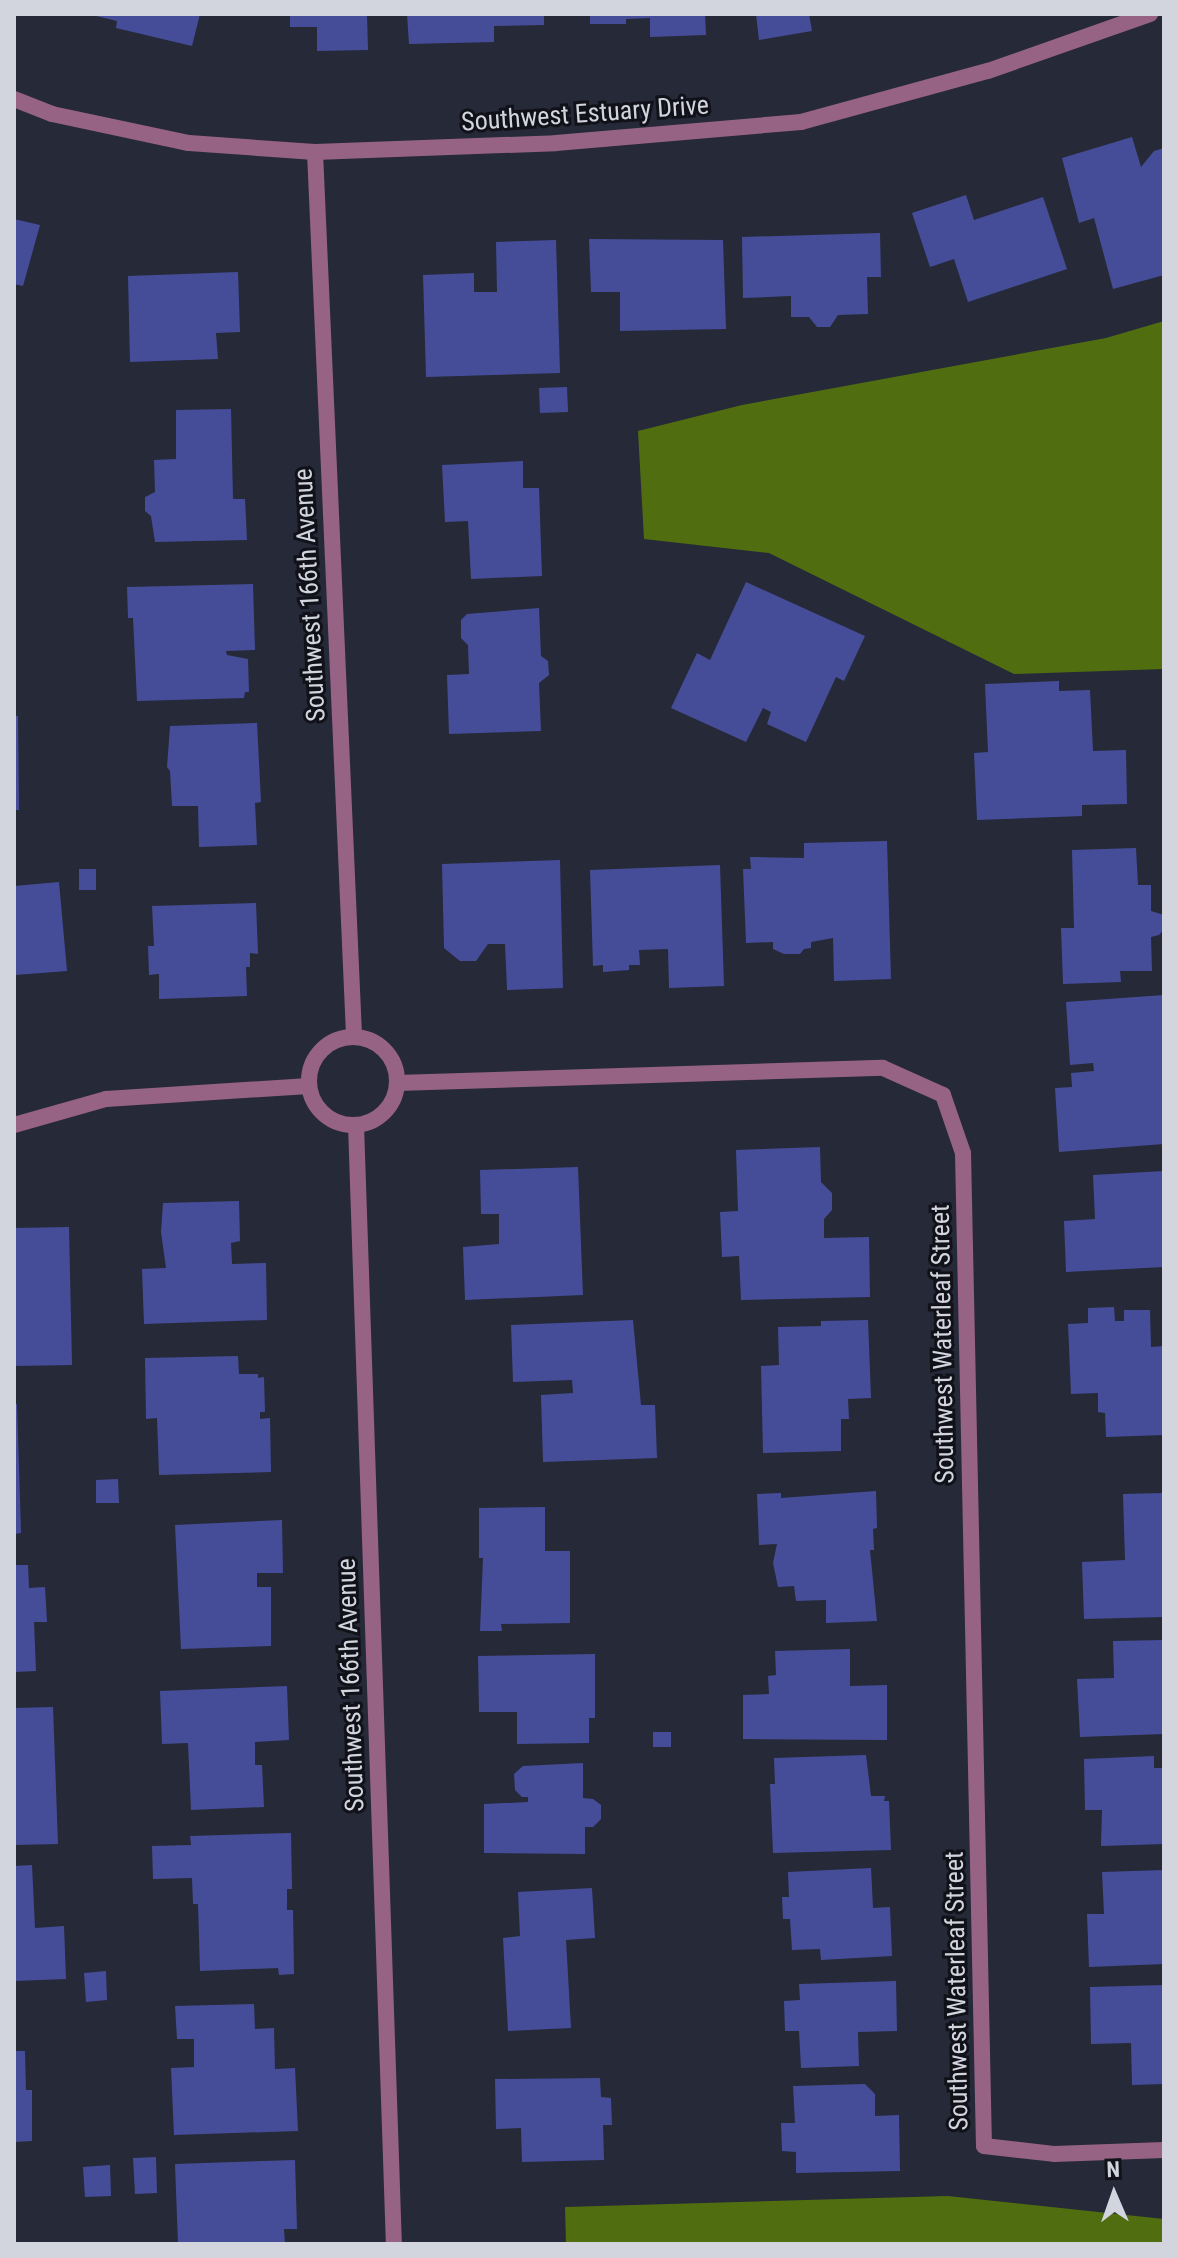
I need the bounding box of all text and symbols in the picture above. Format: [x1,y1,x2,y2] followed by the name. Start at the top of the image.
[460,90,710,138] street label: Southwest Estuary Drive
[288,468,332,722] street label: Southwest 166th Avenue
[925,1204,961,1484] street label: Southwest Waterleaf Street
[331,1558,371,1812] street label: Southwest 166th Avenue
[939,1851,975,2131] street label: Southwest Waterleaf Street
[1074,2154,1154,2234] north arrow
[1106,2157,1120,2182] text: N

